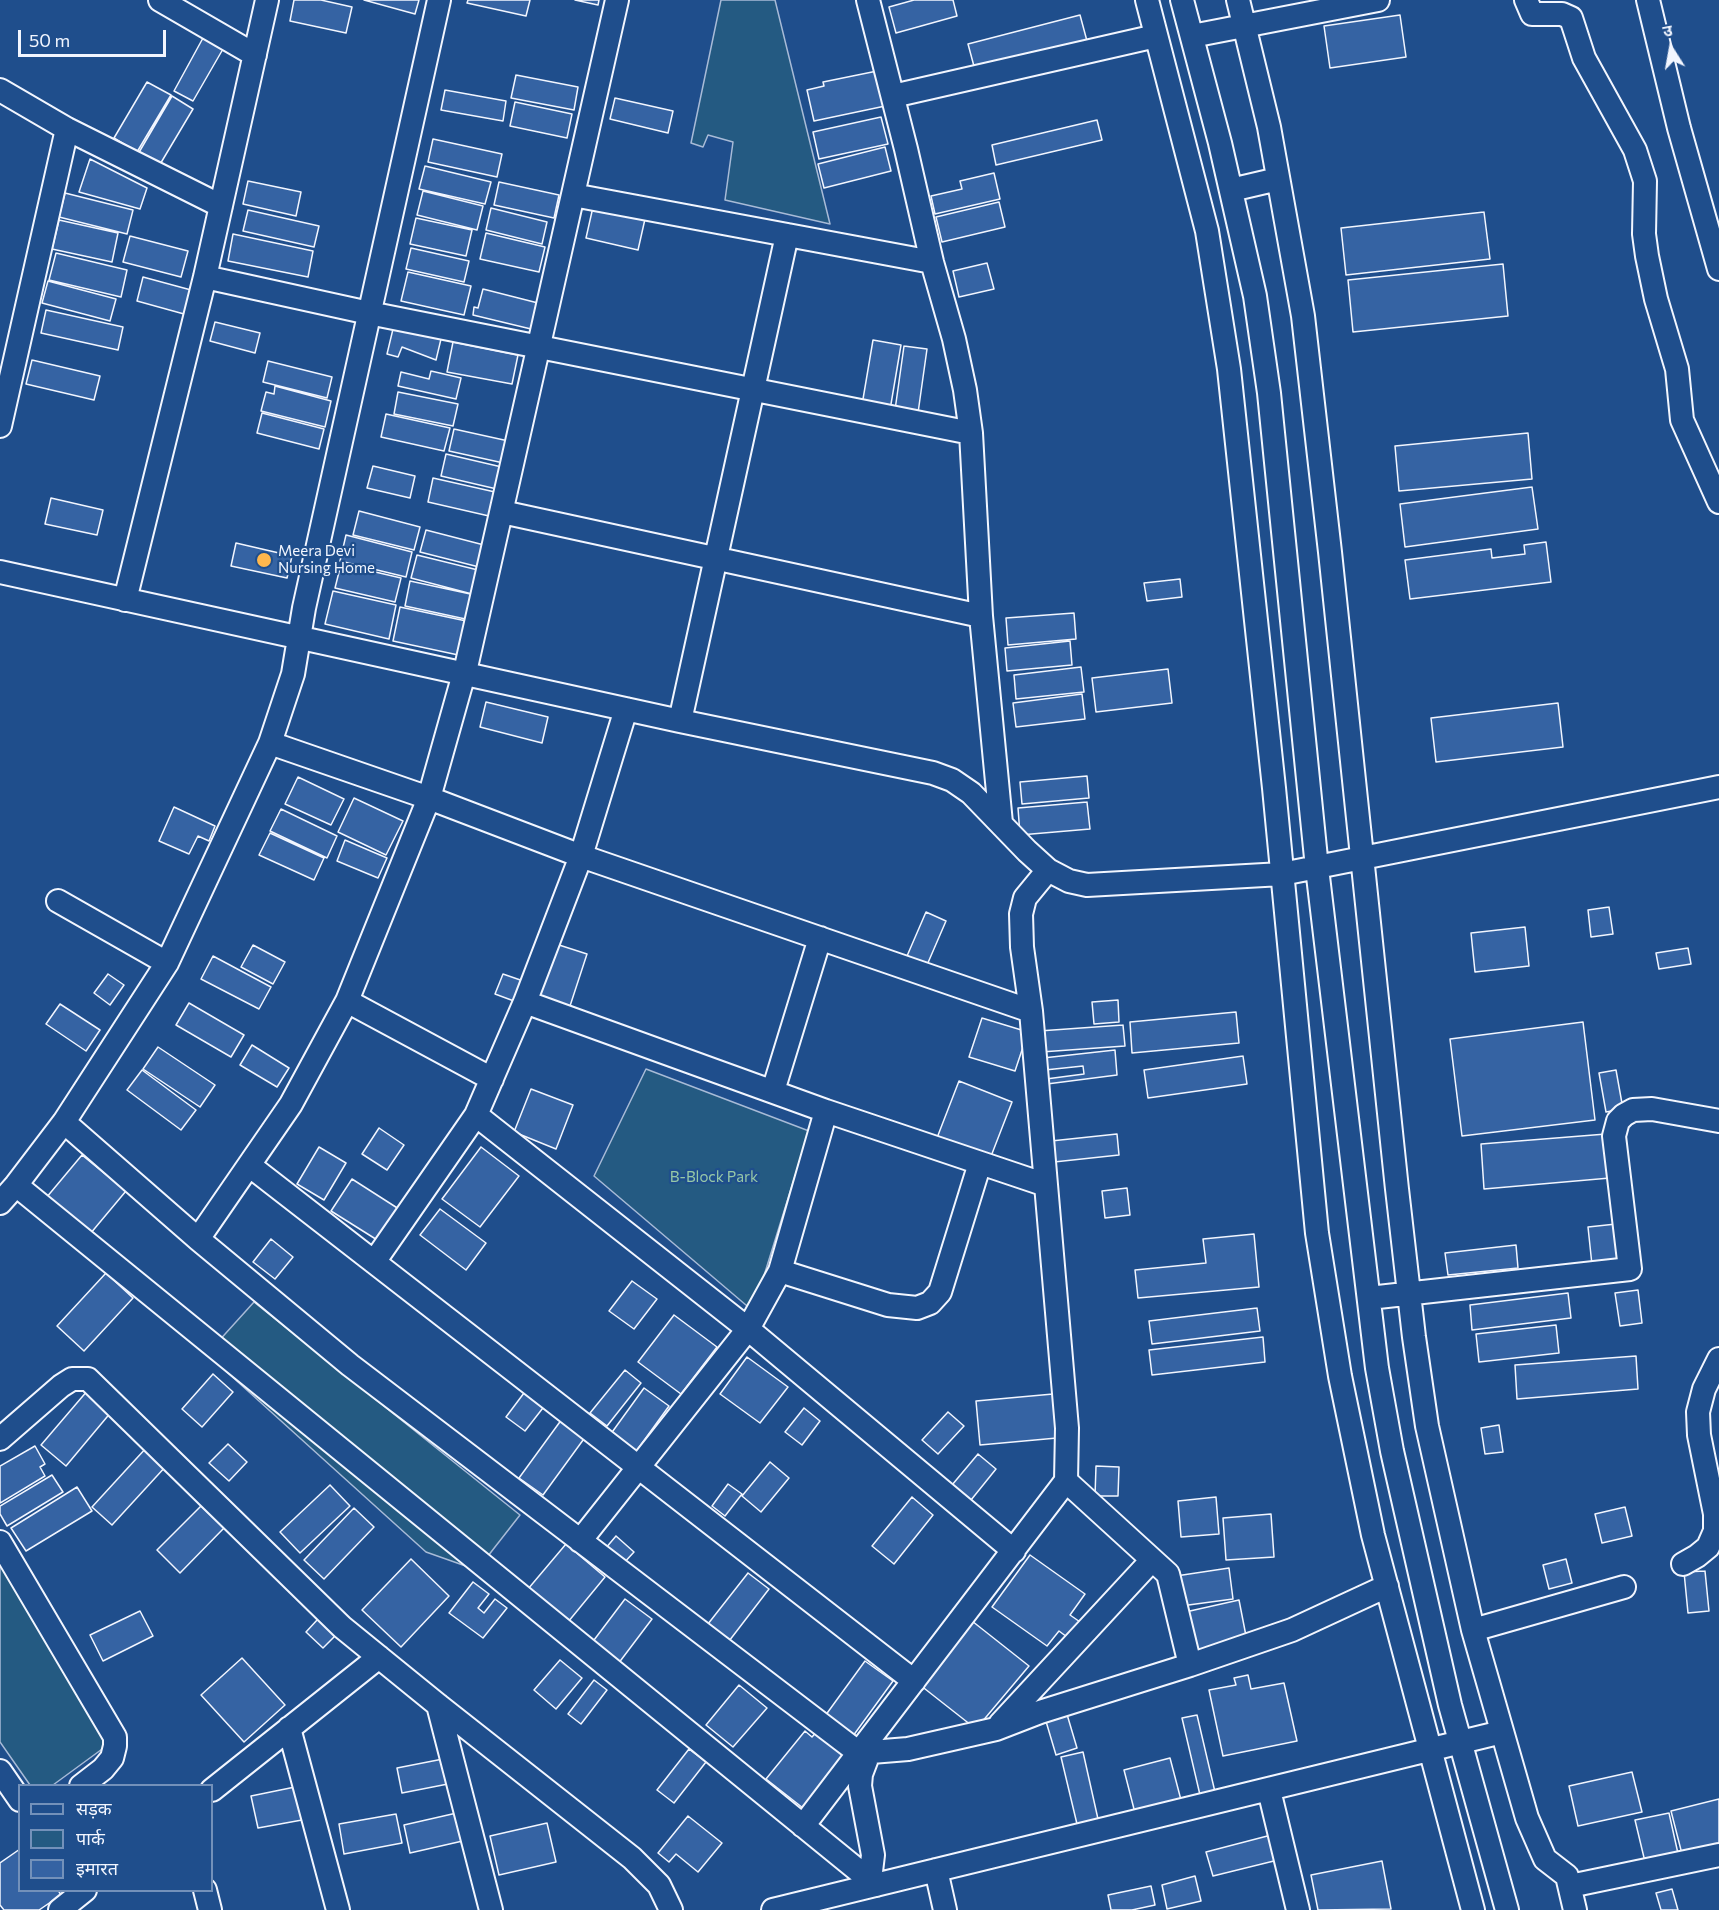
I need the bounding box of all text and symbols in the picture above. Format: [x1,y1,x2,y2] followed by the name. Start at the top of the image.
[21,18,170,56] scale bar
[1641,18,1701,78] north arrow
[1661,20,1674,40] text: उ
[29,29,70,51] text: 50 m
[278,542,375,577] place label: Meera Devi Nursing Home
[255,551,273,569] marker: Meera Devi Nursing Home
[670,1168,758,1186] park label: B-Block Park
[18,1784,213,1892] legend
[76,1797,112,1819] text: सड़क
[76,1827,105,1849] text: पार्क
[76,1857,118,1879] text: इमारत

